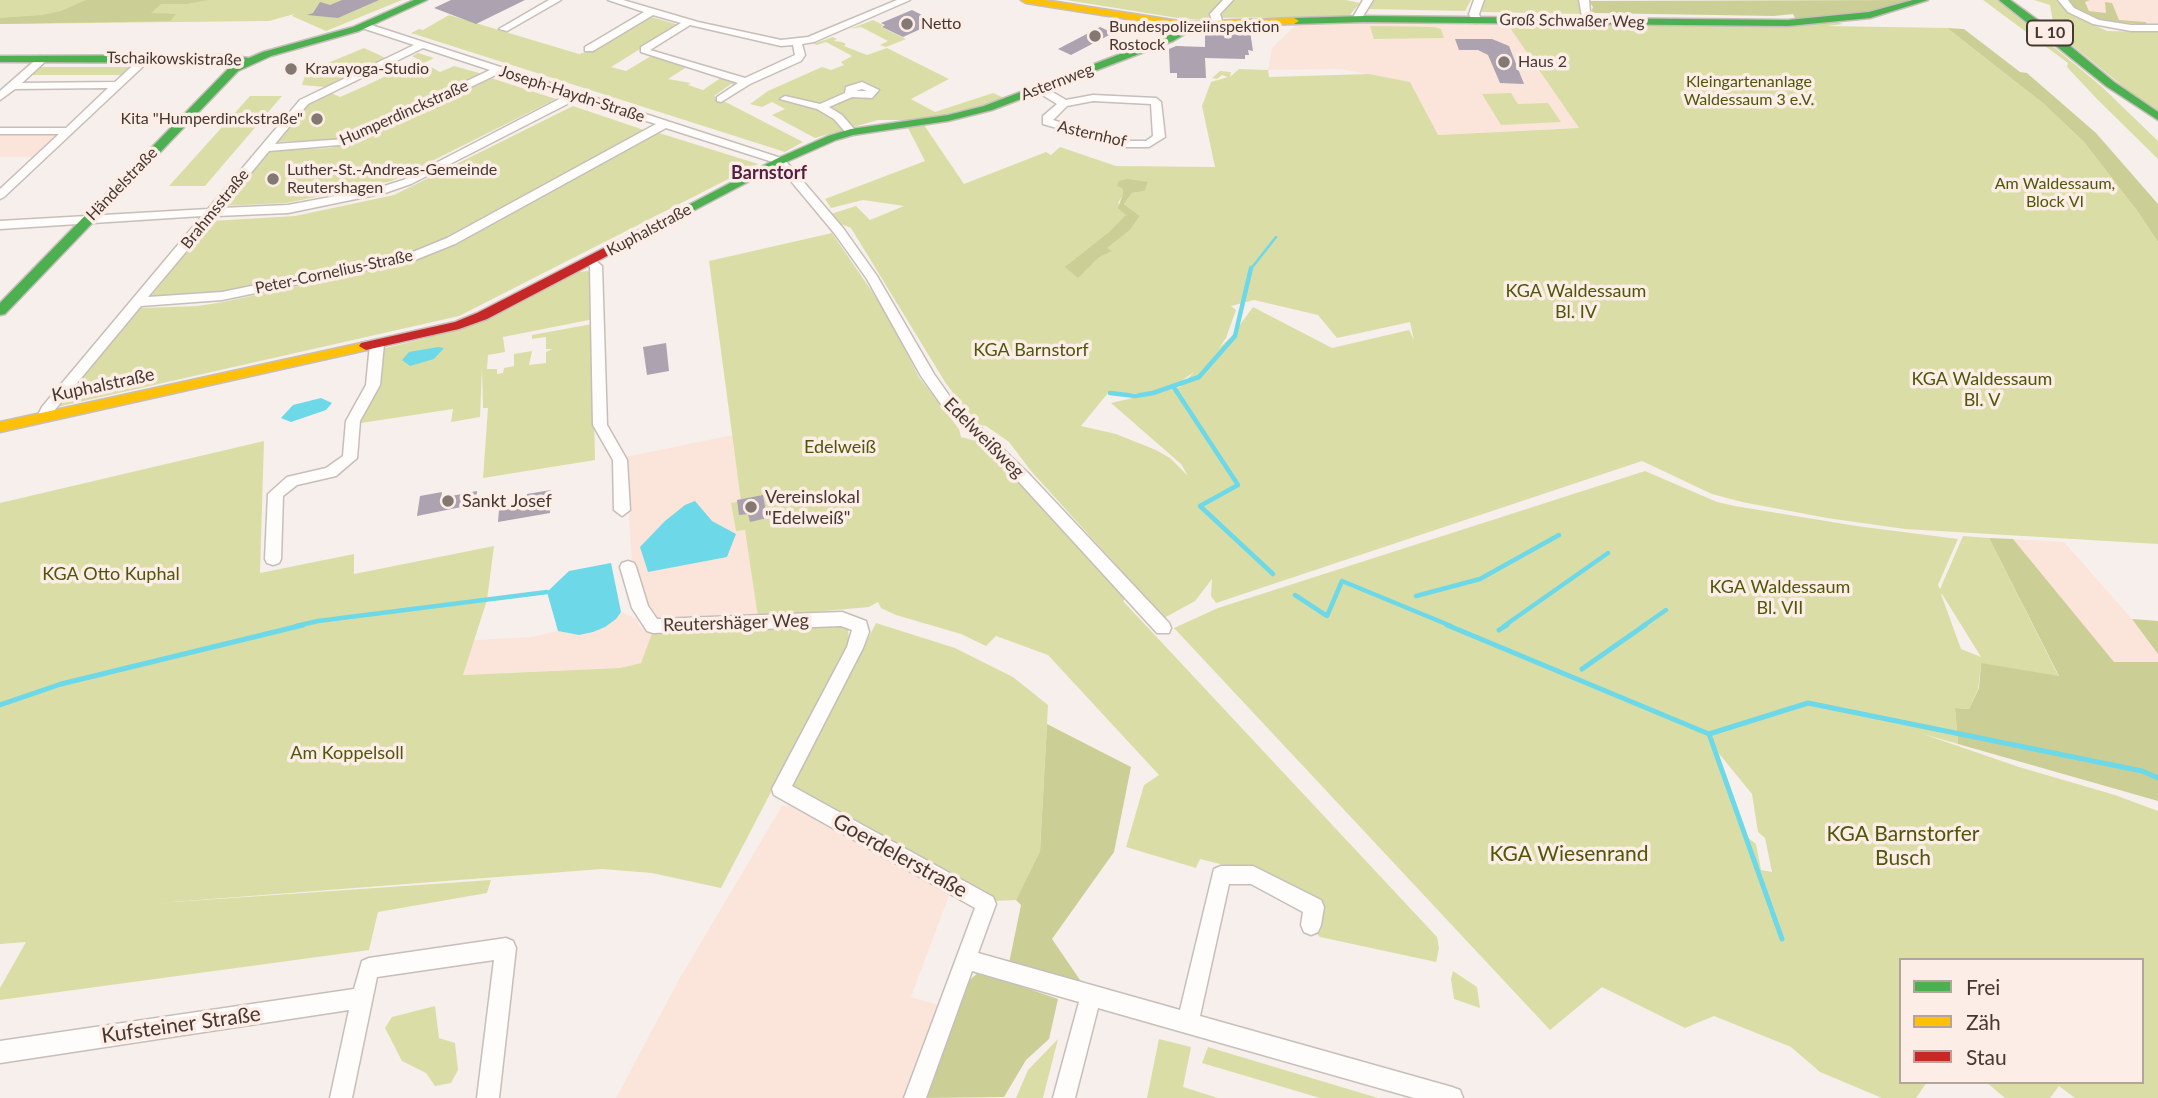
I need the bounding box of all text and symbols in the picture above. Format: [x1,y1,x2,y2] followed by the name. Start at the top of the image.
[1499,10,1645,32] street label: Groß Schwaßer Weg
[921,14,961,34] place label: Netto
[899,16,915,32] marker: Netto
[1109,17,1279,55] place label: Bundespolizeiinspektion Rostock
[2027,20,2073,46] road number: L 10
[1087,28,1103,44] marker: Bundespolizeiinspektion Rostock
[106,48,242,70] street label: Tschaikowskistraße
[1518,52,1567,72] place label: Haus 2
[1496,54,1512,70] marker: Haus 2
[305,59,429,79] place label: Kravayoga-Studio
[1018,59,1096,105] street label: Asternweg
[283,61,299,77] marker: Kravayoga-Studio
[497,61,647,127] street label: Joseph-Haydn-Straße
[1684,72,1814,110] park label: Kleingartenanlage Waldessaum 3 e.V.
[337,76,471,150] street label: Humperdinckstraße
[121,109,303,129] place label: Kita "Humperdinckstraße"
[309,111,325,127] marker: Kita "Humperdinckstraße"
[1056,117,1128,151] street label: Asternhof
[82,143,162,225] street label: Händelstraße
[287,160,497,198] place label: Luther-St.-Andreas-Gemeinde Reutershagen
[731,162,807,184] district label: Barnstorf
[177,165,253,253] street label: Brahmsstraße
[265,171,281,187] marker: Luther-St.-Andreas-Gemeinde Reutershagen
[1995,174,2115,212] park label: Am Waldessaum, Block VI
[604,200,694,260] street label: Kuphalstraße
[253,246,415,298] street label: Peter-Cornelius-Straße
[1506,280,1646,322] park label: KGA Waldessaum Bl. IV
[973,339,1089,361] park label: KGA Barnstorf
[50,364,156,406] street label: Kuphalstraße
[1912,368,2052,410] park label: KGA Waldessaum Bl. V
[939,393,1029,483] street label: Edelweißweg
[804,436,876,458] park label: Edelweiß
[765,486,860,528] place label: Vereinslokal "Edelweiß"
[462,490,552,512] place label: Sankt Josef
[440,493,456,509] marker: Sankt Josef
[743,499,759,515] marker: Vereinslokal "Edelweiß"
[42,563,180,585] park label: KGA Otto Kuphal
[1710,576,1850,618] park label: KGA Waldessaum Bl. VII
[663,610,809,636] street label: Reutershäger Weg
[290,742,404,764] park label: Am Koppelsoll
[828,809,972,903] street label: Goerdelerstraße
[1827,821,1979,871] park label: KGA Barnstorfer Busch
[1490,841,1648,867] park label: KGA Wiesenrand
[1899,958,2144,1084] legend
[1966,974,2000,999] text: Frei
[100,1001,262,1049] street label: Kufsteiner Straße
[1966,1009,2001,1034] text: Zäh
[1966,1044,2007,1069] text: Stau

